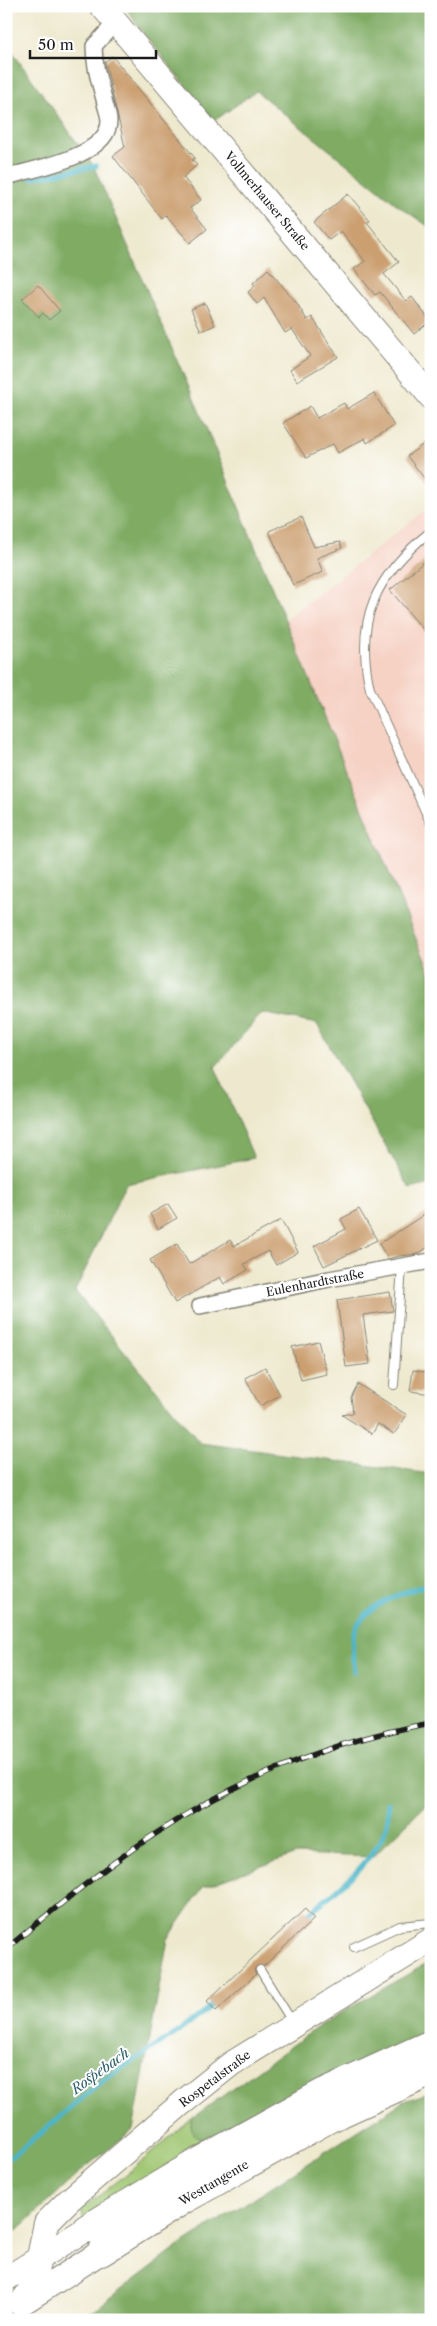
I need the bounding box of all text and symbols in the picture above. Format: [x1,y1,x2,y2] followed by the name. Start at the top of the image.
[30,28,156,60] scale bar
[38,35,74,54] text: 50 m
[221,148,313,253] street label: Vollmerhauser Straße
[265,1266,365,1299] street label: Eulenhardtstraße
[67,2044,133,2099] water label: Rospebach
[176,2047,253,2110] street label: Rospetalstraße
[175,2156,251,2209] street label: Westtangente

